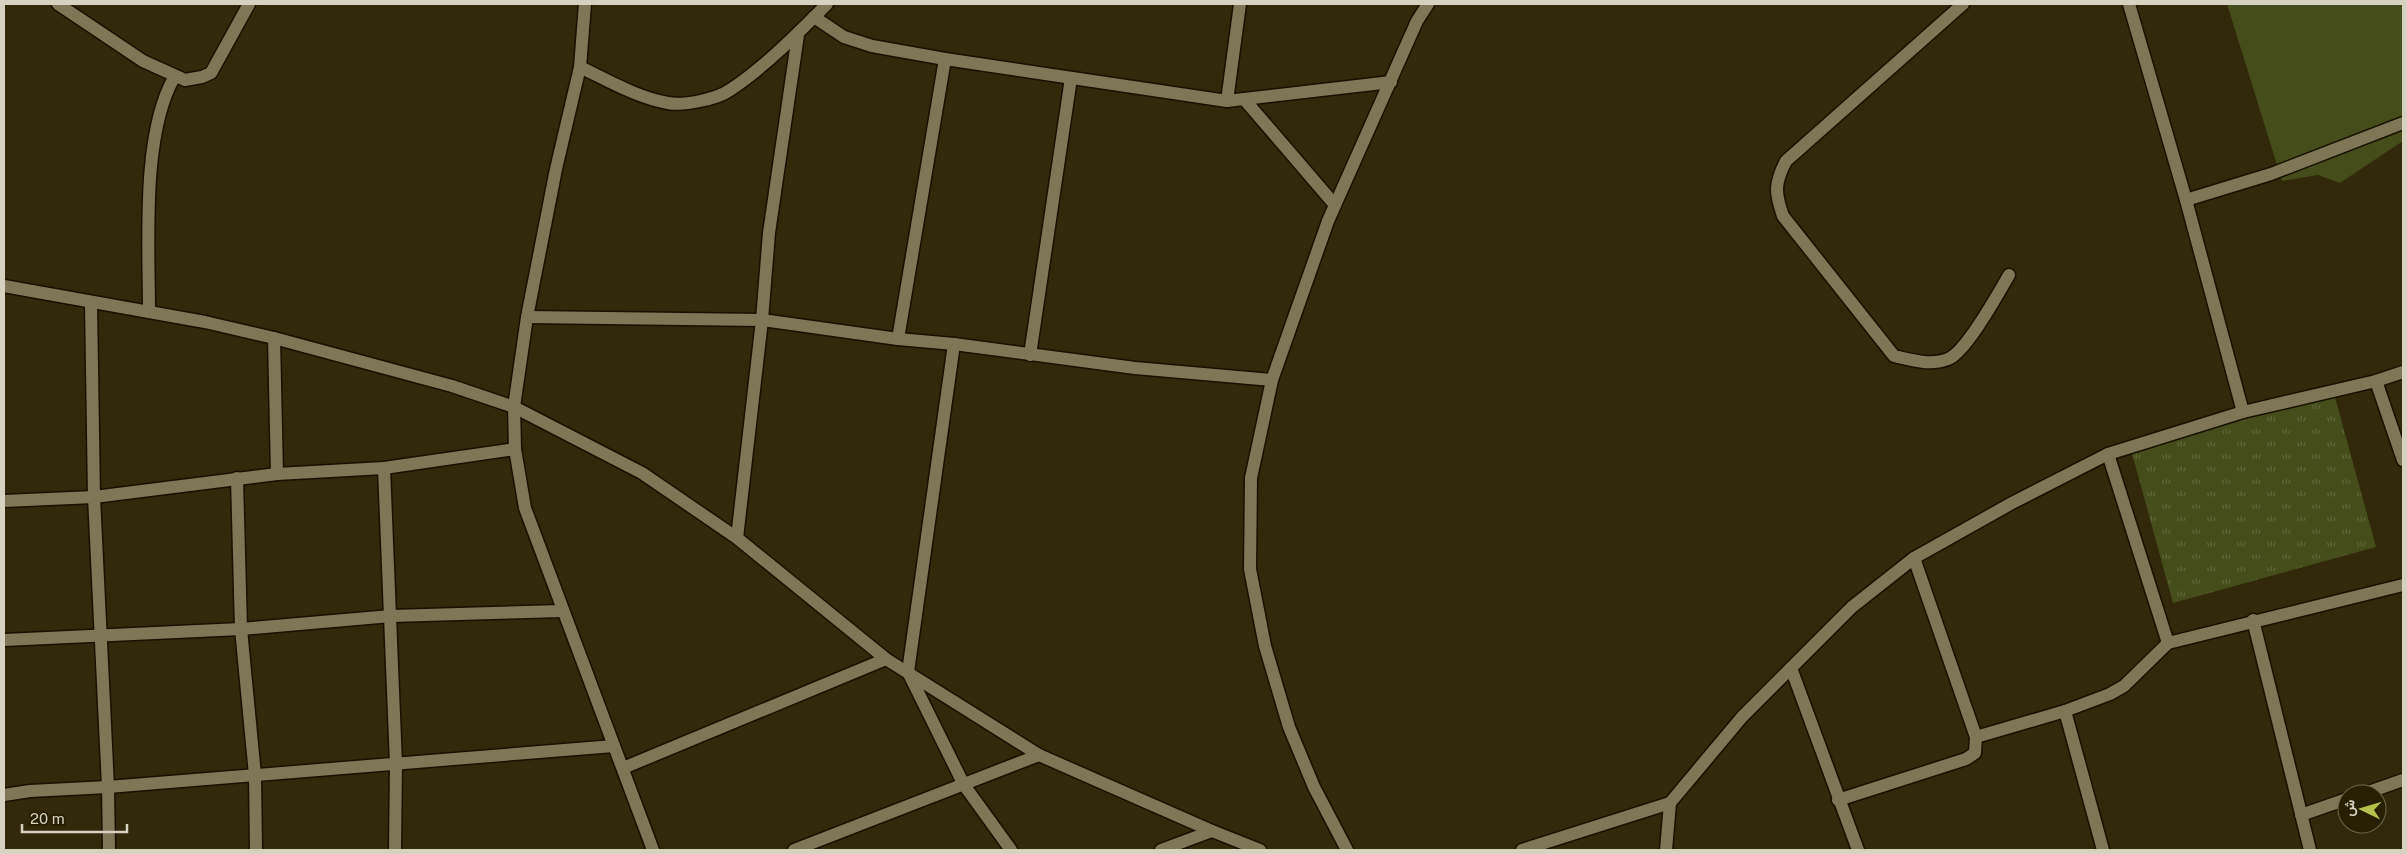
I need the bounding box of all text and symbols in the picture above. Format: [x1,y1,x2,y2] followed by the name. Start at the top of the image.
[2337,784,2387,834] north arrow
[2340,799,2359,817] text: ش
[22,802,128,834] scale bar
[30,810,65,827] text: 20 m

